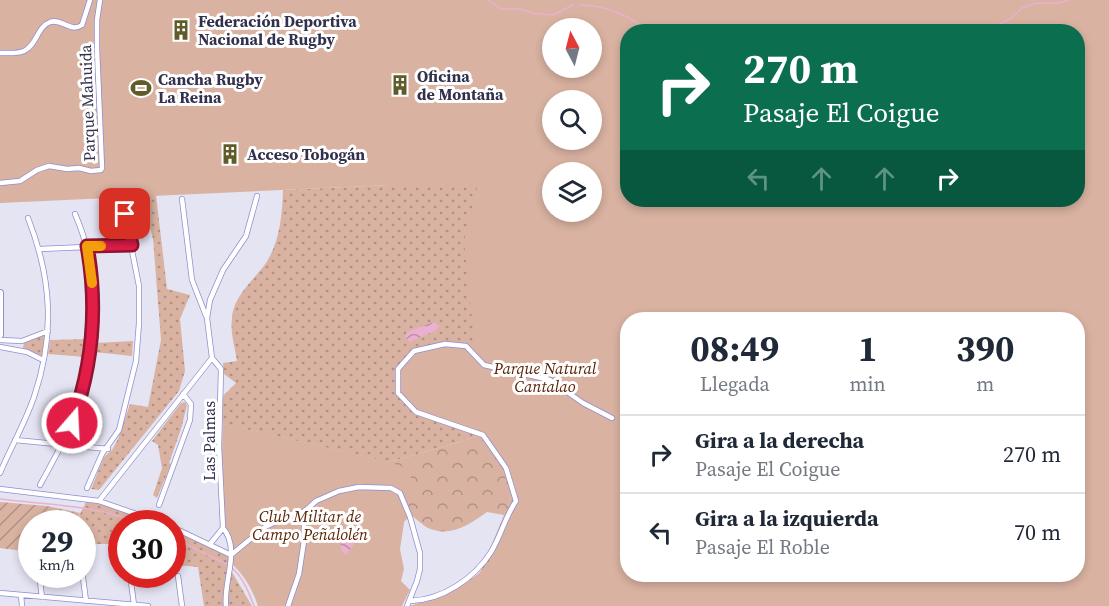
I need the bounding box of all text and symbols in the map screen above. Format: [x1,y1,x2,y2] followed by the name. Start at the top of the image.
[198,10,357,50] place label: Federación Deportiva Nacional de Rugby
[169,18,193,42] building icon: Federación Deportiva Nacional de Rugby
[542,18,602,78] north arrow
[542,18,602,222] map controls
[743,39,858,97] text: 270 m
[74,43,100,162] street label: Parque Mahuida
[644,48,722,126] icon: right
[417,65,504,105] place label: Oficina de Montaña
[158,68,263,108] place label: Cancha Rugby La Reina
[388,73,412,97] building icon: Oficina de Montaña
[129,76,153,100] sports icon: Cancha Rugby La Reina
[542,90,602,150] button: search
[743,94,939,131] text: Pasaje El Coigue
[218,142,242,166] building icon: Acceso Tobogán
[247,143,365,165] place label: Acceso Tobogán
[542,162,602,222] button: layers
[742,162,775,195] icon: left
[805,162,838,195] icon: ahead
[868,162,901,195] icon: ahead
[931,162,964,195] icon: right
[99,188,150,239] pin
[108,197,141,230] icon: arrive
[690,324,779,373] text: 08:49
[858,324,877,373] text: 1
[956,324,1015,373] text: 390
[493,357,597,397] park label: Parque Natural Cantalao
[700,370,770,398] text: Llegada
[850,370,886,398] text: min
[976,370,994,398] text: m
[40,391,104,455] position arrow
[198,401,220,481] street label: Las Palmas
[695,425,864,455] text: Gira a la derecha
[644,438,677,471] icon: right
[1003,439,1061,469] text: 270 m
[695,455,840,483] text: Pasaje El Coigue
[695,503,879,533] text: Gira a la izquierda
[252,505,368,545] park label: Club Militar de Campo Peñalolén
[108,510,186,588] speed limit sign: 30
[644,516,677,549] icon: left
[1014,517,1061,547] text: 70 m
[41,521,73,562] text: 29
[695,533,830,561] text: Pasaje El Roble
[39,554,75,575] text: km/h

